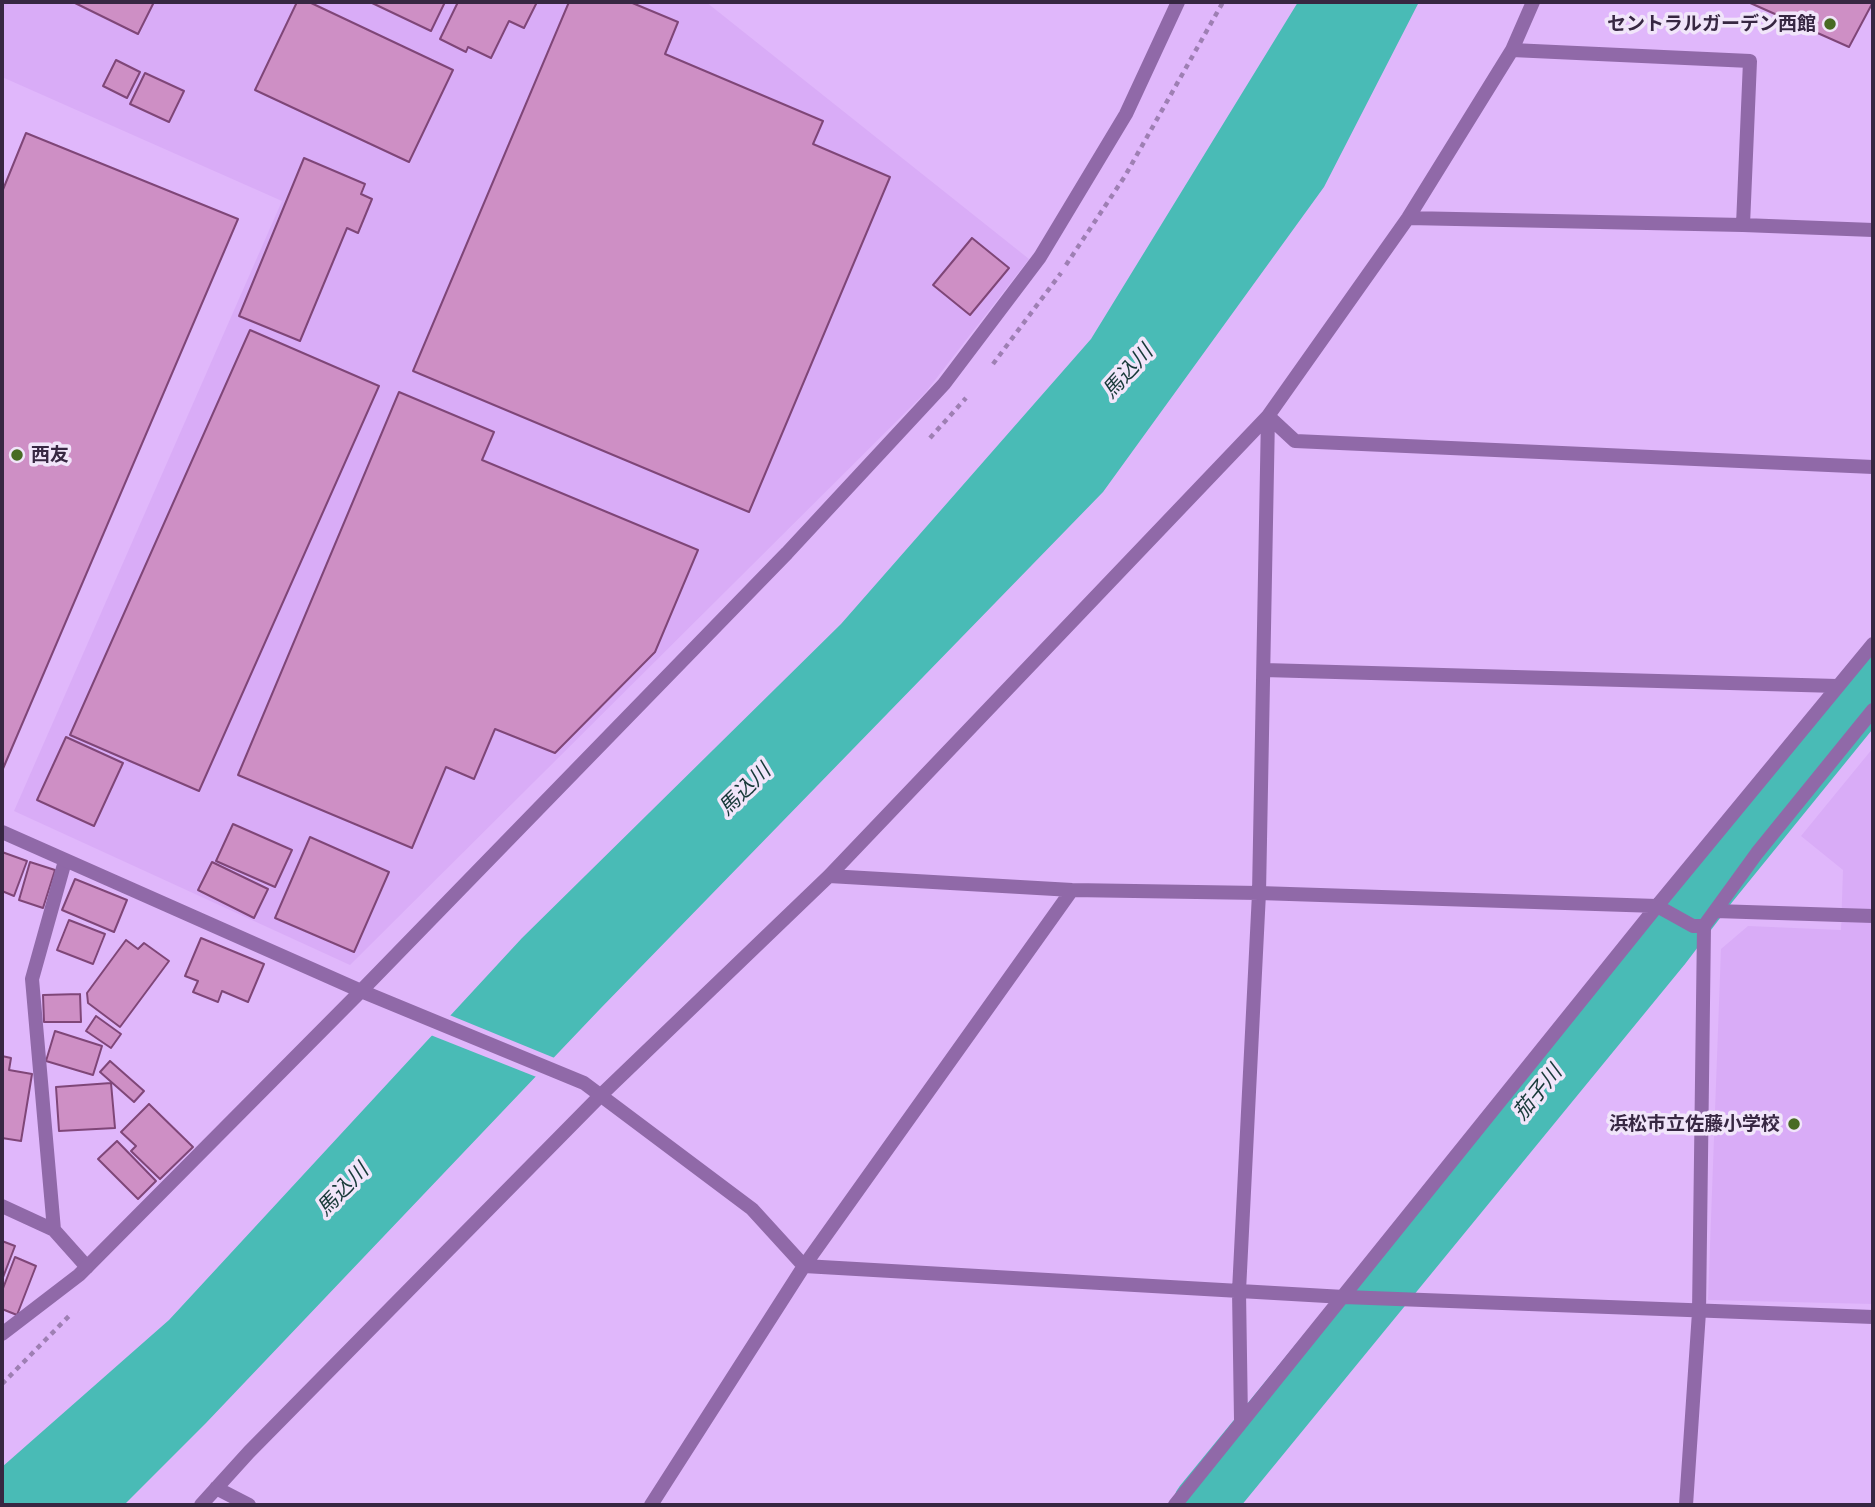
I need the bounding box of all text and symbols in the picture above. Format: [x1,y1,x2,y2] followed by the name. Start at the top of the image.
[1607,13,1816,35] place label: セントラルガーデン西館
[1822,16,1838,32] marker: セントラルガーデン西館
[1098,340,1158,404] water label: 馬込川
[31,444,69,466] place label: 西友
[9,447,25,463] marker: 西友
[714,759,776,821] water label: 馬込川
[1508,1061,1568,1125] water label: 茄子川
[1609,1113,1780,1135] place label: 浜松市立佐藤小学校
[1786,1116,1802,1132] marker: 浜松市立佐藤小学校
[312,1159,374,1221] water label: 馬込川

